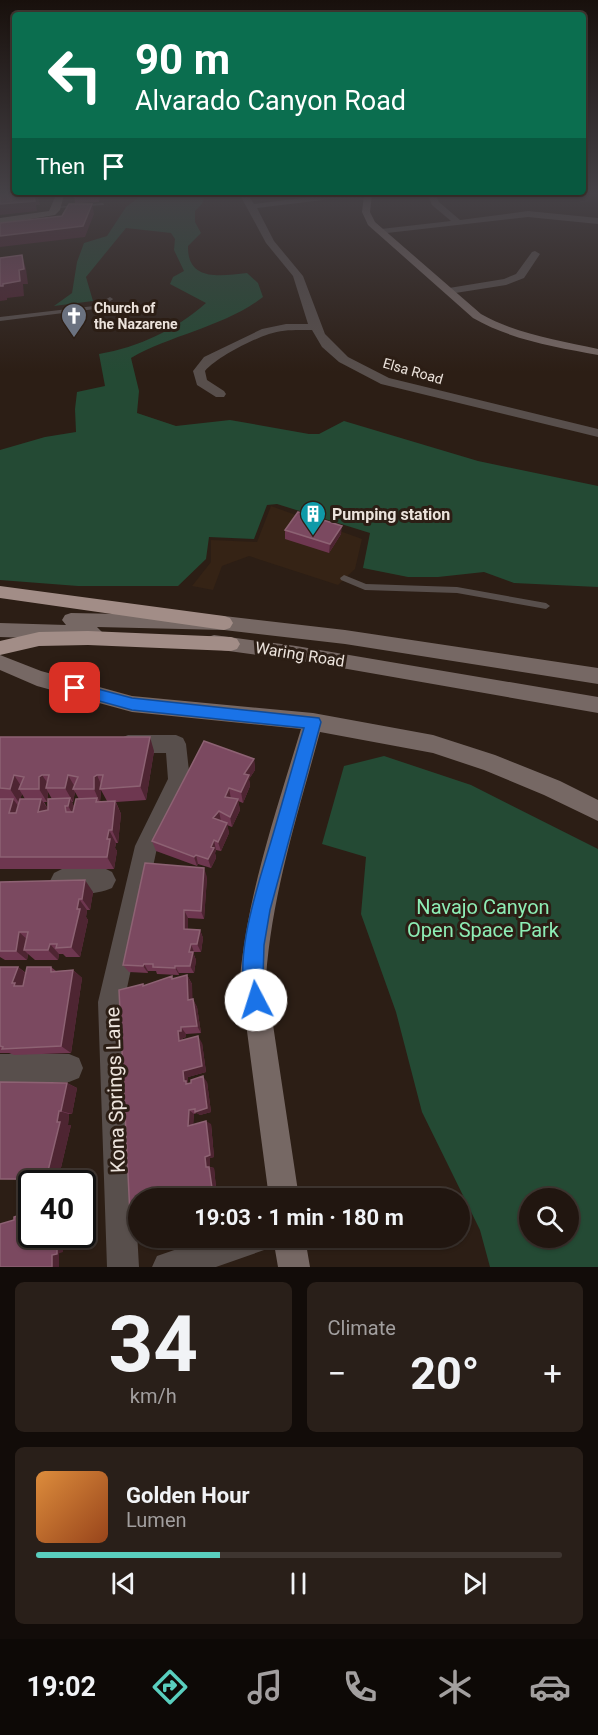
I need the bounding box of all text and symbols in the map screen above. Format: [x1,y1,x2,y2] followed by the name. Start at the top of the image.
[135,35,230,84] text: 90 m
[36,36,114,114] icon: left
[135,85,406,117] text: Alvarado Canyon Road
[97,150,130,183] icon: arrive
[36,154,85,179] text: Then
[94,300,178,332] place label: Church of the Nazarene
[59,301,89,339] church icon: Church of the Nazarene
[381,355,445,387] street label: Elsa Road
[298,499,328,537] building icon: Pumping station
[332,505,450,524] place label: Pumping station
[254,638,346,671] street label: Waring Road
[49,662,100,713] pin
[58,671,91,704] icon: arrive
[407,895,560,942] park label: Navajo Canyon Open Space Park
[224,968,288,1032] position arrow
[100,1007,130,1173] street label: Kona Springs Lane
[18,1170,96,1248] speed limit sign: 40
[519,1188,579,1248] map controls
[519,1188,579,1248] button: search
[194,1205,404,1230] text: 19:03 · 1 min · 180 m
[108,1299,198,1390] text: 34
[328,1316,396,1340] text: Climate
[410,1347,479,1400] text: 20°
[328,1354,346,1393] text: −
[543,1354,562,1393] text: +
[130,1384,177,1408] text: km/h
[126,1483,250,1508] text: Golden Hour
[126,1508,187,1532] text: Lumen
[107,1567,140,1600] icon: previous
[282,1567,315,1600] icon: pause
[458,1567,491,1600] icon: next
[149,1666,191,1708] icon: directions
[244,1666,286,1708] icon: music
[339,1666,381,1708] icon: phone
[434,1666,476,1708] icon: climate
[529,1666,571,1708] icon: car
[27,1671,96,1703] text: 19:02

